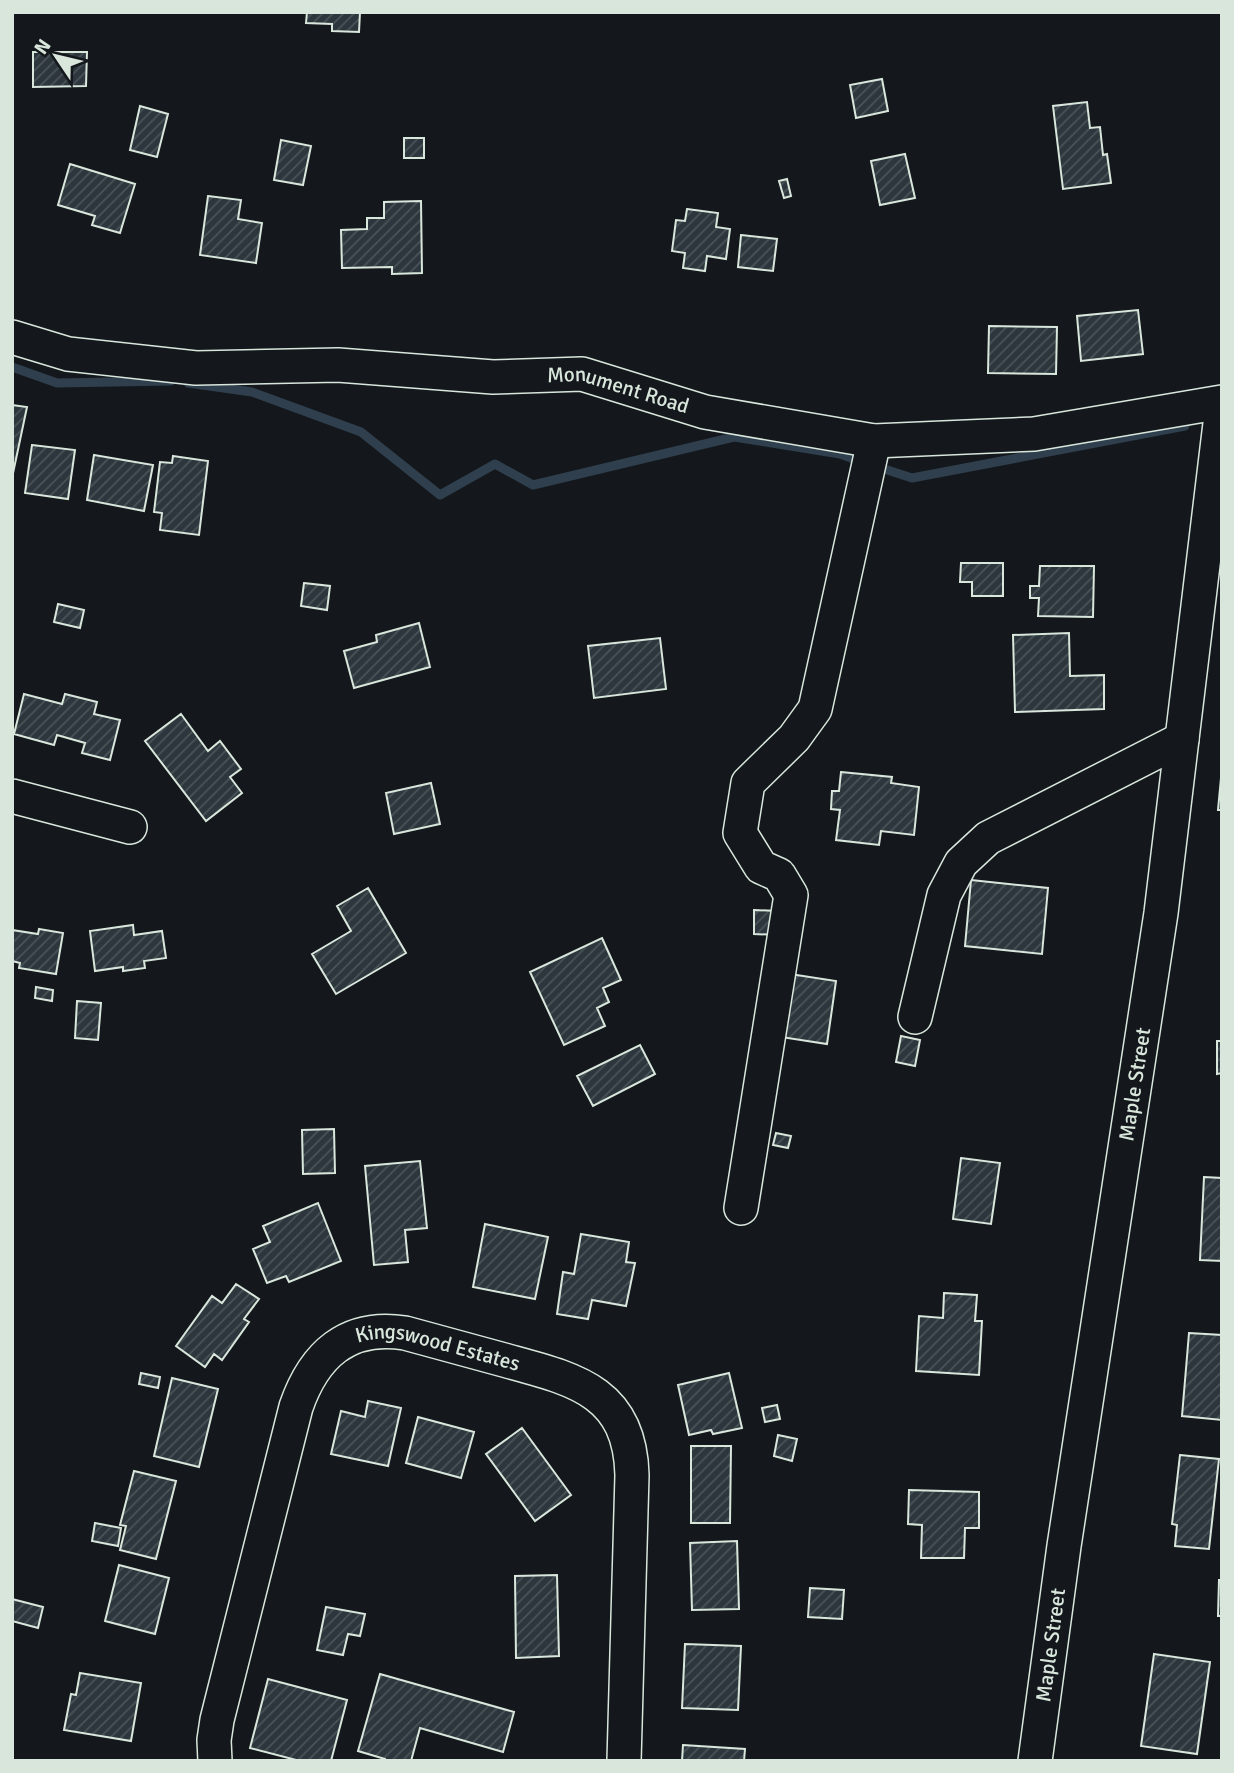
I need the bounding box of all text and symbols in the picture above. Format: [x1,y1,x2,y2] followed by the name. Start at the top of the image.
[21,21,91,91] north arrow
[29,35,57,59] text: N
[546,361,692,419] street label: Monument Road
[1113,1026,1156,1143] street label: Maple Street
[352,1318,523,1377] street label: Kingswood Estates
[1030,1587,1071,1704] street label: Maple Street

